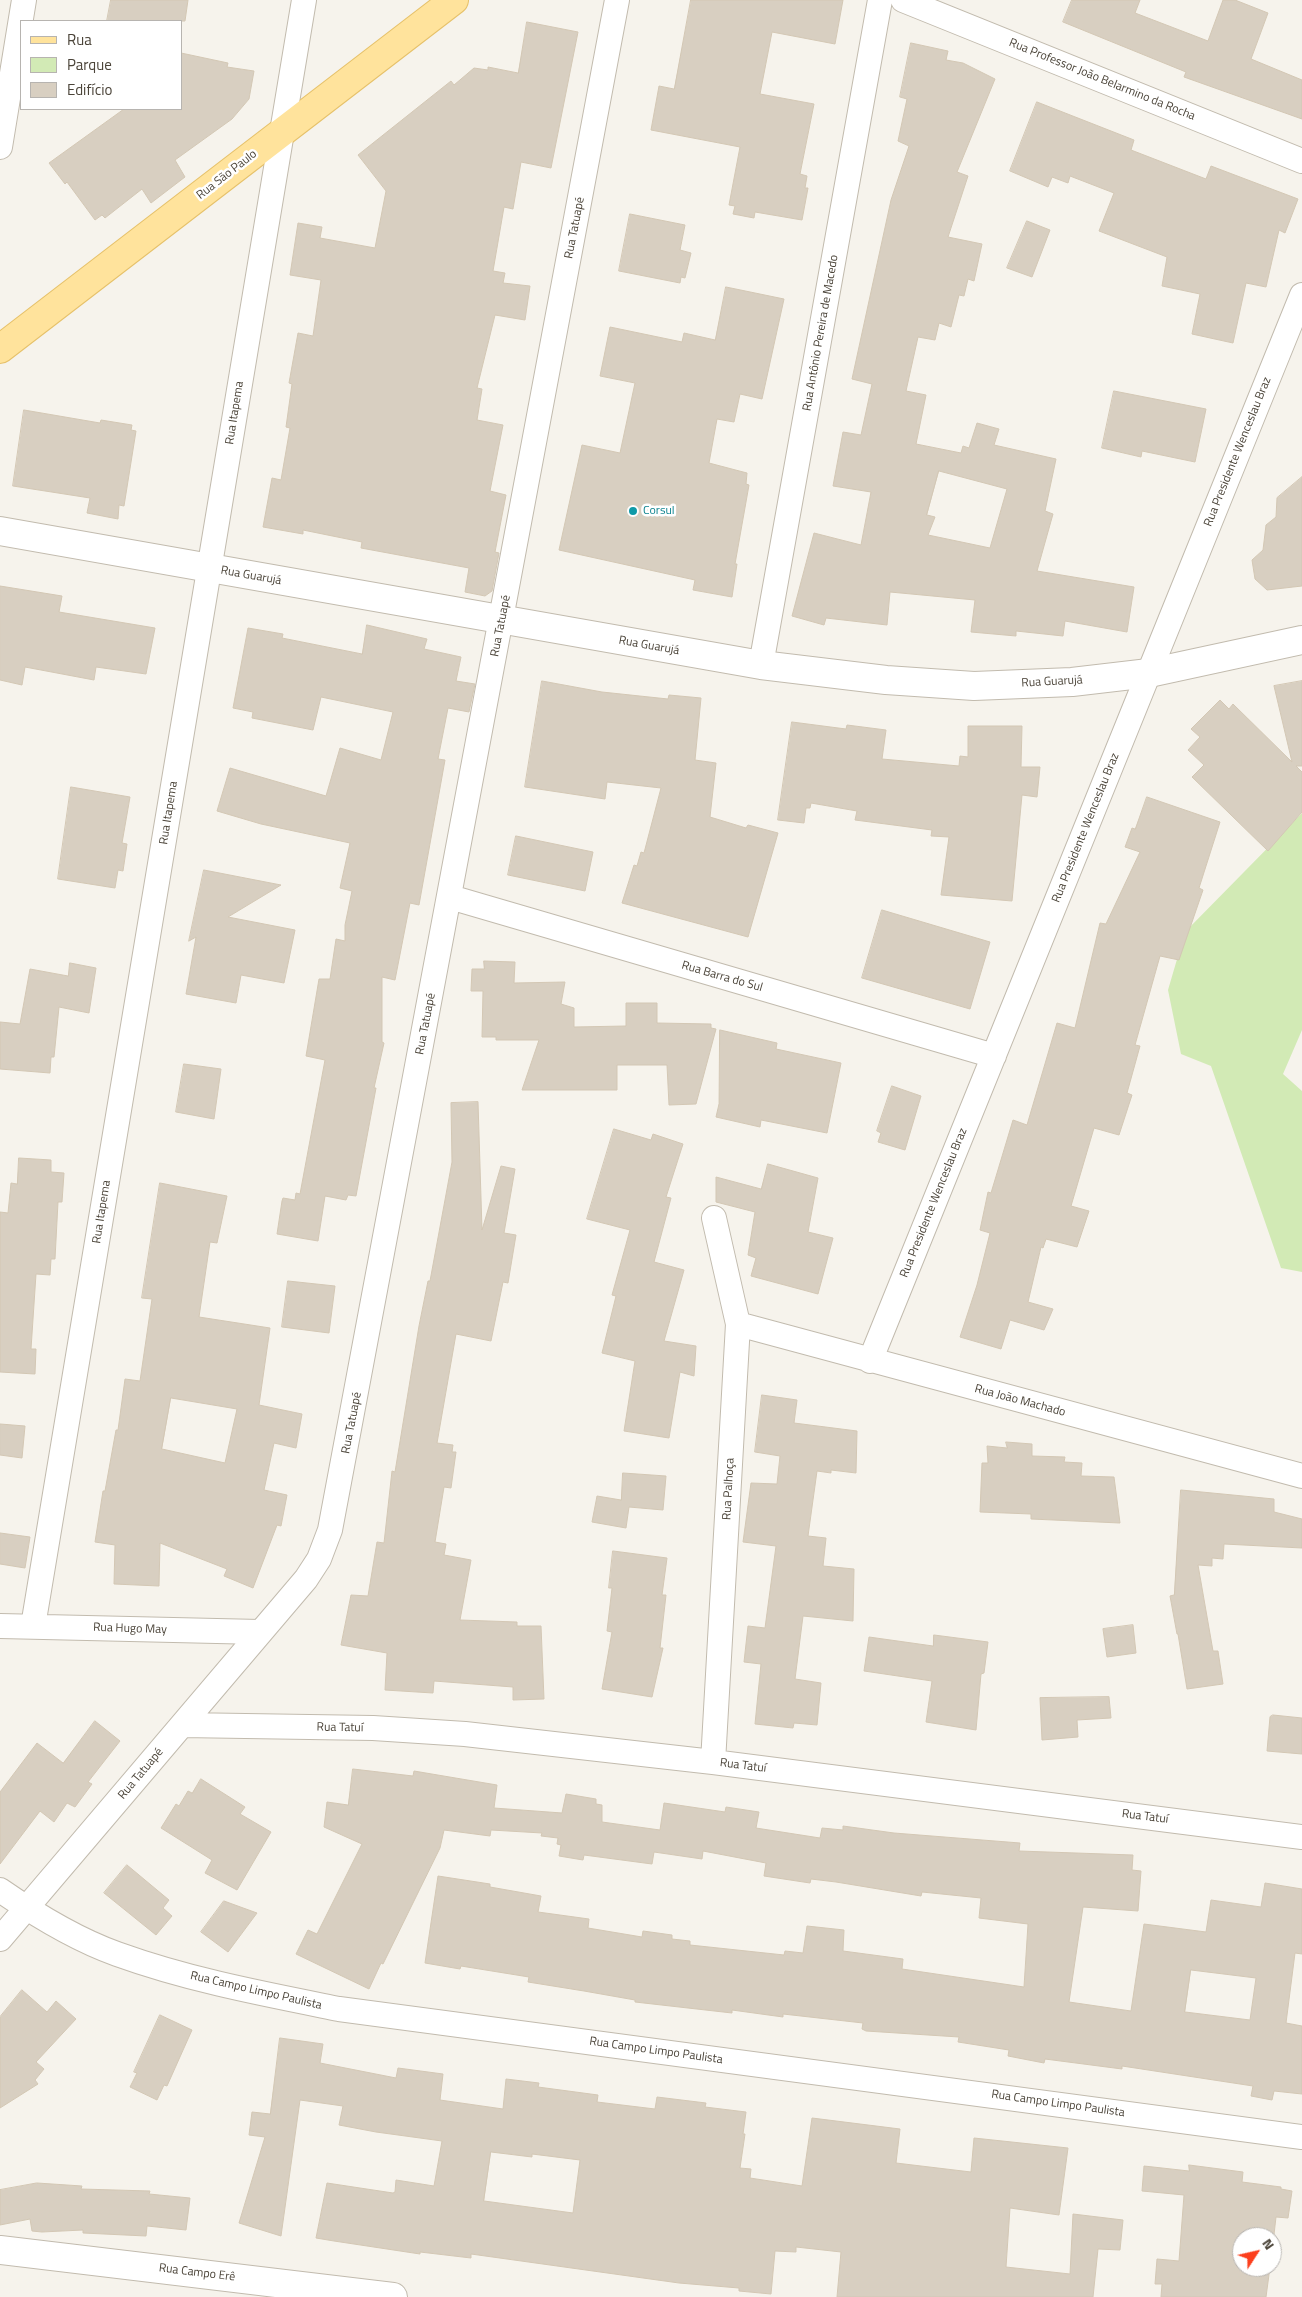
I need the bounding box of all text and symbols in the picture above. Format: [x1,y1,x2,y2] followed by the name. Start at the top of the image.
[20,20,182,110] legend
[67,28,92,51] text: Rua
[1007,36,1197,124] street label: Rua Professor João Belarmino da Rocha
[67,53,112,76] text: Parque
[67,78,112,101] text: Edifício
[194,147,260,203] street label: Rua São Paulo
[562,196,588,260] street label: Rua Tatuapé
[800,254,842,412] street label: Rua Antônio Pereira de Macedo
[1201,375,1275,529] street label: Rua Presidente Wenceslau Braz
[223,380,247,446] street label: Rua Itapema
[643,504,675,518] place label: Corsul
[627,505,639,517] marker: Corsul
[220,564,282,588] street label: Rua Guarujá
[488,594,514,658] street label: Rua Tatuapé
[618,634,680,658] street label: Rua Guarujá
[1021,673,1083,691] street label: Rua Guarujá
[1049,751,1123,905] street label: Rua Presidente Wenceslau Braz
[157,780,181,846] street label: Rua Itapema
[680,959,764,995] street label: Rua Barra do Sul
[413,992,439,1056] street label: Rua Tatuapé
[897,1126,971,1280] street label: Rua Presidente Wenceslau Braz
[90,1179,114,1245] street label: Rua Itapema
[973,1382,1067,1420] street label: Rua João Machado
[339,1391,365,1455] street label: Rua Tatuapé
[720,1458,738,1520] street label: Rua Palhoça
[93,1621,167,1637] street label: Rua Hugo May
[316,1720,364,1736] street label: Rua Tatuí
[115,1745,167,1803] street label: Rua Tatuapé
[719,1756,767,1776] street label: Rua Tatuí
[1121,1807,1169,1827] street label: Rua Tatuí
[189,1969,323,2013] street label: Rua Campo Limpo Paulista
[588,2035,724,2067] street label: Rua Campo Limpo Paulista
[990,2088,1126,2120] street label: Rua Campo Limpo Paulista
[1232,2227,1282,2277] north arrow
[1257,2234,1280,2254] text: N
[158,2261,236,2285] street label: Rua Campo Erê

